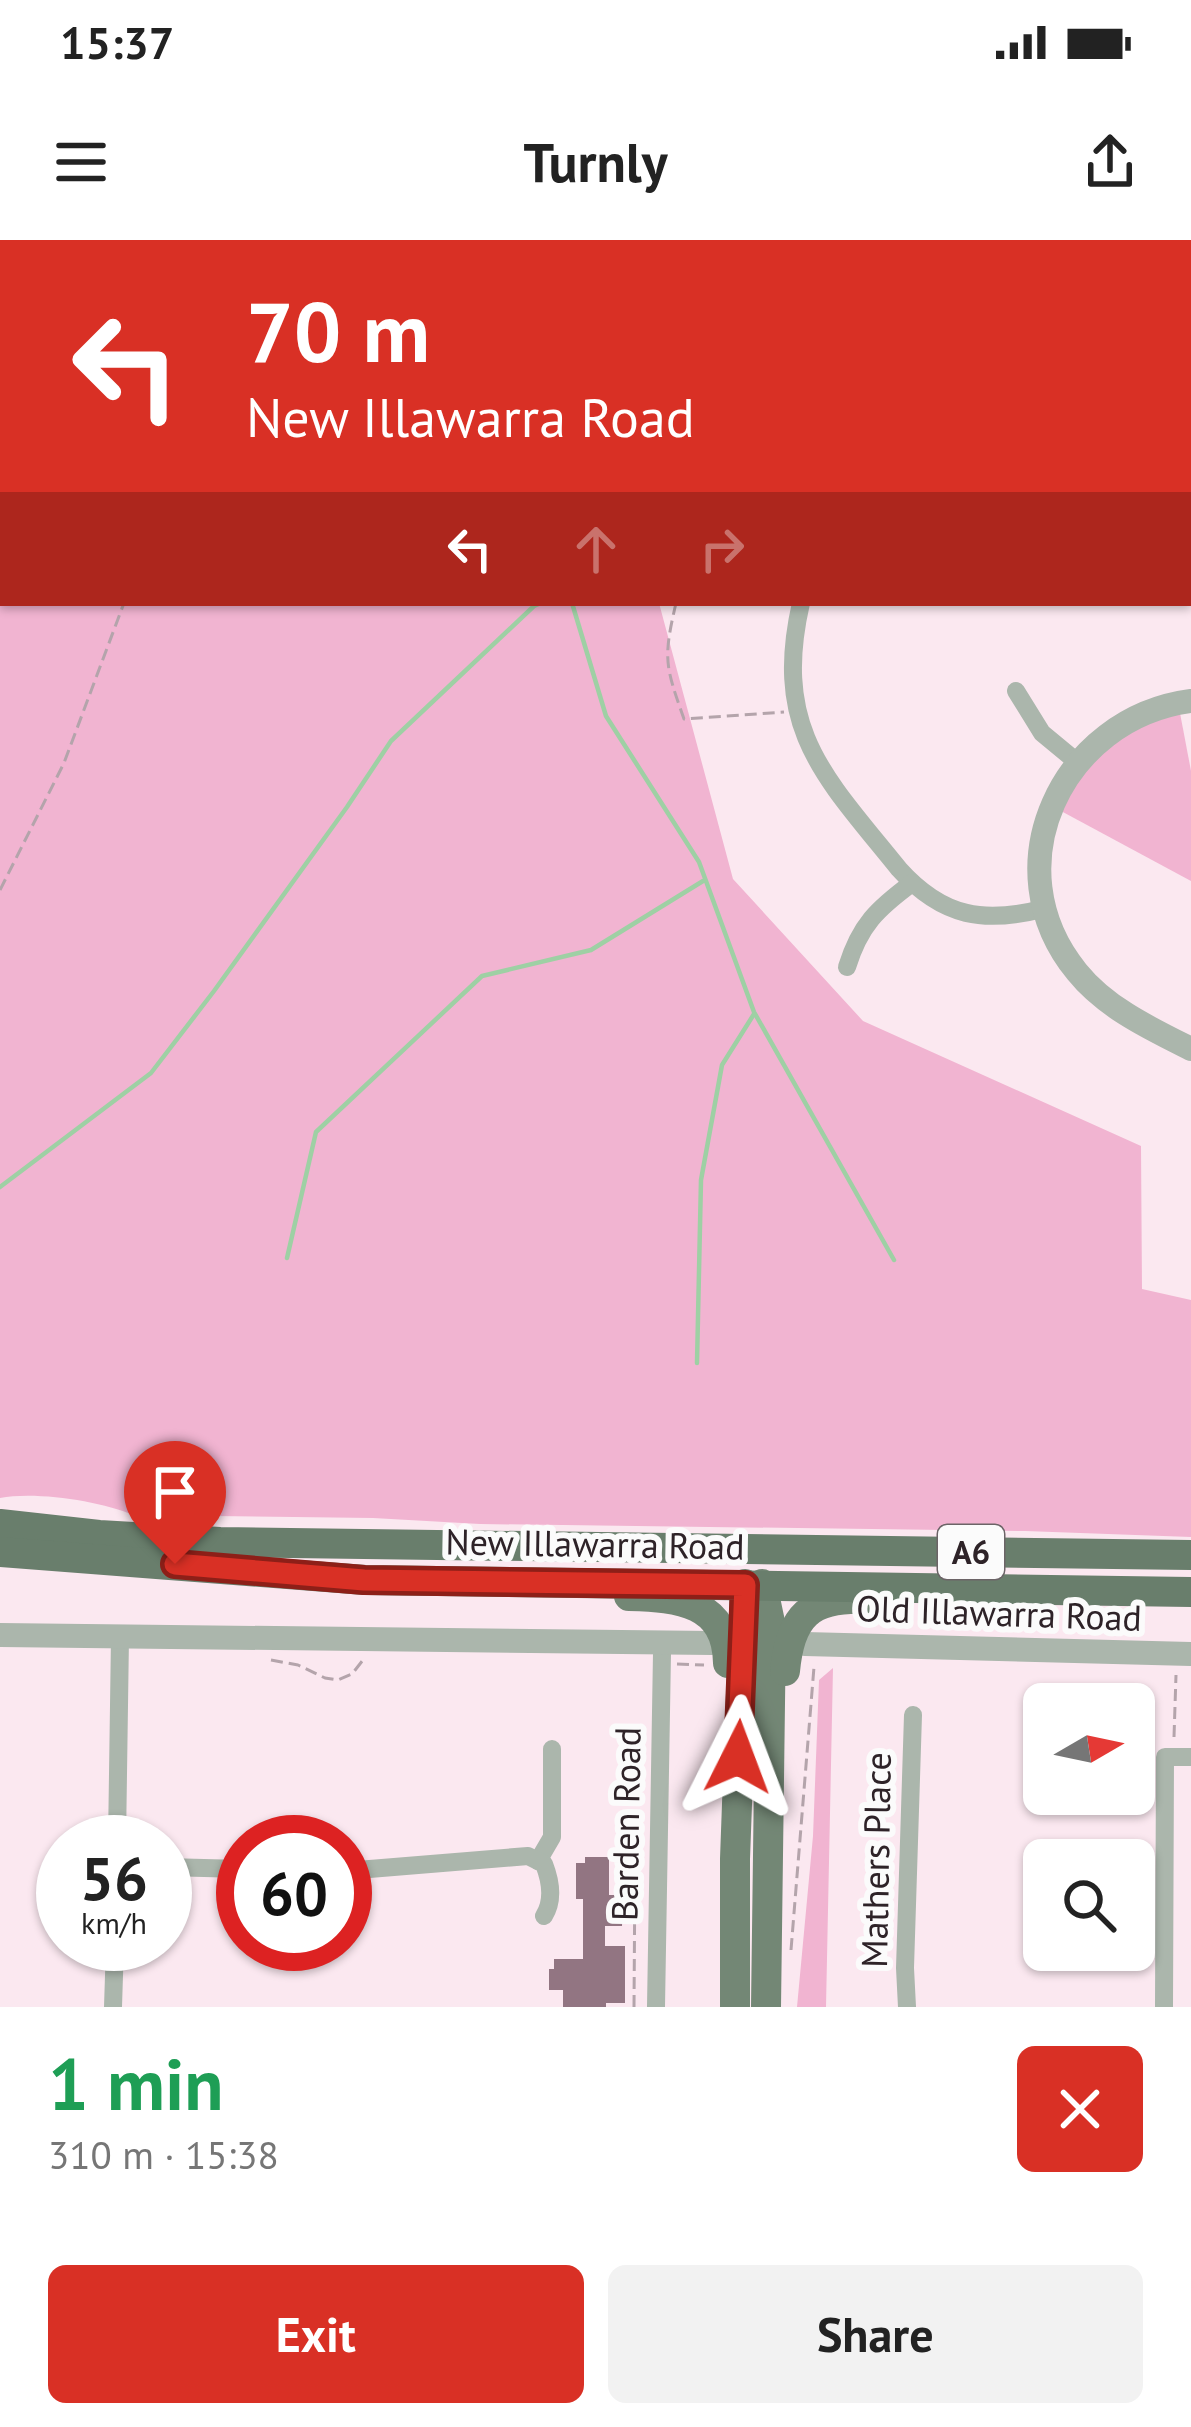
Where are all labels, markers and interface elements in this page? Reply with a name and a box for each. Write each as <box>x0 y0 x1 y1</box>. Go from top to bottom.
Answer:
text: 15:37 <box>60 13 174 71</box>
text: Turnly <box>523 127 668 197</box>
icon: menu <box>48 129 114 195</box>
icon: share <box>1077 129 1143 195</box>
text: 70 m <box>246 276 430 385</box>
icon: left <box>48 288 204 444</box>
text: New Illawarra Road <box>246 382 695 452</box>
icon: left <box>437 516 503 582</box>
icon: ahead <box>563 516 629 582</box>
icon: right <box>689 516 755 582</box>
pin <box>124 1441 226 1564</box>
icon: arrive <box>142 1459 208 1525</box>
street label: New Illawarra Road <box>445 1517 745 1570</box>
road number: A6 <box>938 1525 1004 1579</box>
street label: Old Illawarra Road <box>855 1584 1143 1641</box>
north arrow <box>1023 1683 1155 1815</box>
map controls <box>1023 1683 1155 1971</box>
position arrow <box>675 1694 801 1820</box>
street label: Barden Road <box>600 1726 651 1922</box>
street label: Mathers Place <box>850 1752 901 1968</box>
speed limit sign: 60 <box>216 1815 372 1971</box>
text: 56 <box>80 1839 148 1917</box>
button: search <box>1023 1839 1155 1971</box>
text: km/h <box>81 1903 147 1942</box>
text: 1 min <box>48 2037 224 2130</box>
button: close <box>1017 2046 1143 2172</box>
text: 310 m · 15:38 <box>48 2129 279 2180</box>
button: Exit <box>48 2265 584 2403</box>
button: Share <box>608 2265 1143 2403</box>

